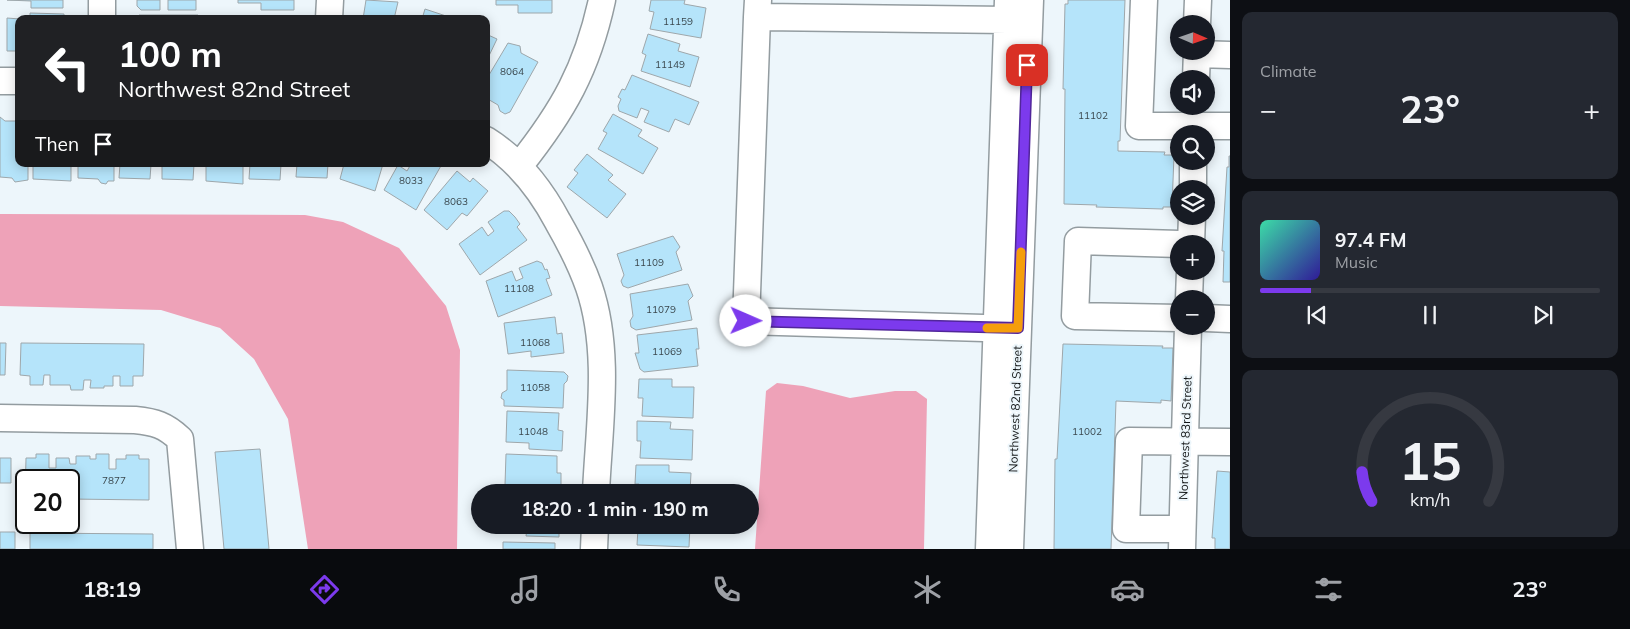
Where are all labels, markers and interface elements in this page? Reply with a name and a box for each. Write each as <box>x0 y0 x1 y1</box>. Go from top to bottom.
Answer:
house number: 11159 <box>663 15 693 28</box>
north arrow <box>1170 15 1215 60</box>
map controls <box>1170 15 1215 335</box>
text: 100 m <box>118 32 222 76</box>
icon: left <box>35 35 100 100</box>
pin <box>1006 44 1048 86</box>
icon: arrive <box>1013 51 1041 79</box>
house number: 11149 <box>655 58 685 71</box>
text: Climate <box>1260 61 1316 81</box>
house number: 8064 <box>500 65 524 78</box>
button: sound <box>1170 70 1215 115</box>
text: Northwest 82nd Street <box>118 75 350 103</box>
text: 23° <box>1400 85 1460 133</box>
text: − <box>1260 92 1277 127</box>
text: + <box>1583 92 1600 127</box>
house number: 11102 <box>1078 109 1108 122</box>
button: search <box>1170 125 1215 170</box>
icon: arrive <box>89 130 117 158</box>
text: Then <box>35 132 79 156</box>
house number: 8033 <box>399 174 423 187</box>
button: layers <box>1170 180 1215 225</box>
house number: 8063 <box>444 195 468 208</box>
text: 97.4 FM <box>1335 228 1407 252</box>
button: + <box>1170 235 1215 280</box>
text: Music <box>1335 252 1378 272</box>
house number: 11109 <box>634 256 664 269</box>
house number: 11108 <box>504 282 534 295</box>
button: − <box>1170 290 1215 335</box>
position arrow <box>719 294 771 346</box>
icon: previous <box>1303 301 1331 329</box>
icon: pause <box>1416 301 1444 329</box>
icon: next <box>1529 301 1557 329</box>
house number: 11079 <box>646 303 676 316</box>
house number: 11068 <box>520 336 550 349</box>
house number: 11069 <box>652 345 682 358</box>
street label: Northwest 82nd Street <box>1005 345 1025 473</box>
street label: Northwest 83rd Street <box>1175 376 1195 500</box>
house number: 11058 <box>520 381 550 394</box>
house number: 11048 <box>518 425 548 438</box>
house number: 11002 <box>1072 425 1102 438</box>
text: 15 <box>1399 428 1461 493</box>
speed limit sign: 20 <box>15 469 80 534</box>
house number: 7877 <box>102 474 126 487</box>
text: km/h <box>1410 488 1450 510</box>
text: 18:20 · 1 min · 190 m <box>521 497 709 521</box>
icon: directions <box>307 572 342 607</box>
icon: music <box>508 572 543 607</box>
icon: phone <box>709 572 744 607</box>
icon: climate <box>910 572 945 607</box>
icon: car <box>1110 572 1145 607</box>
icon: filters <box>1311 572 1346 607</box>
text: 18:19 <box>83 575 141 603</box>
text: 23° <box>1512 575 1547 603</box>

